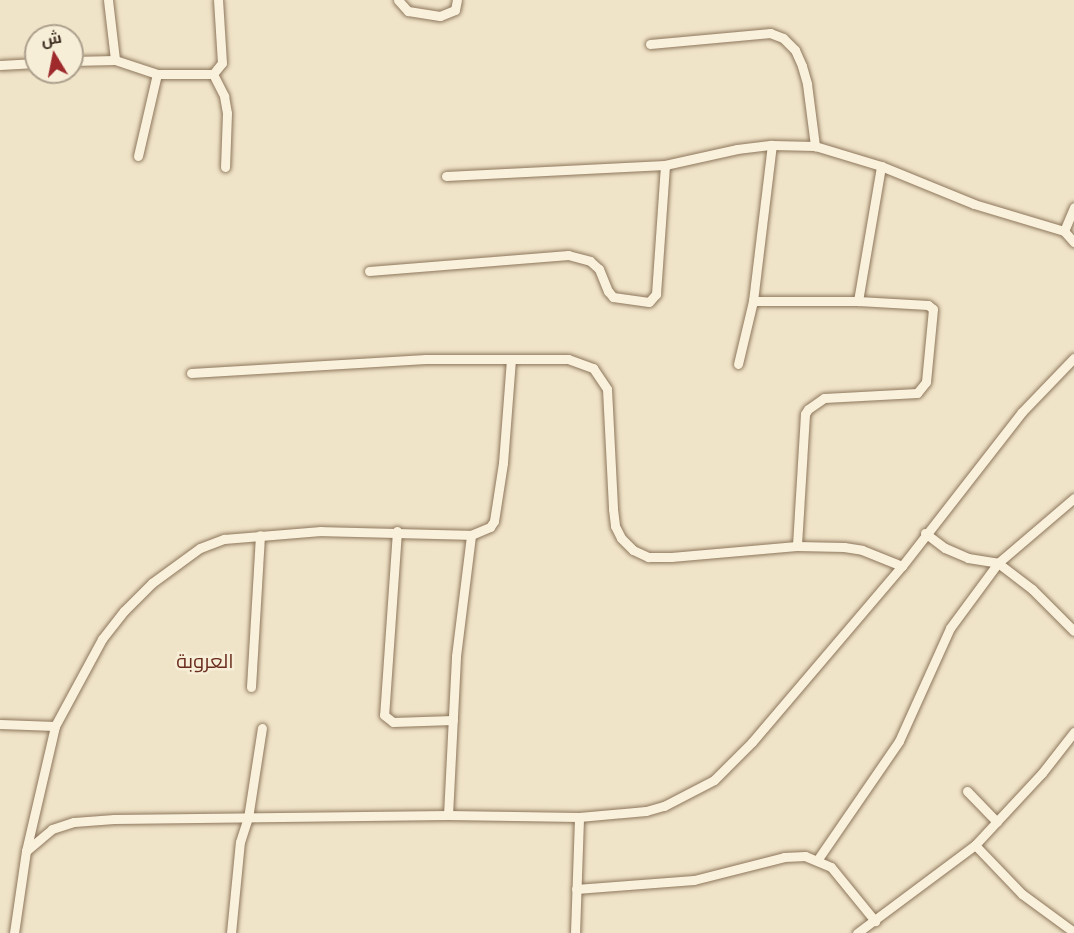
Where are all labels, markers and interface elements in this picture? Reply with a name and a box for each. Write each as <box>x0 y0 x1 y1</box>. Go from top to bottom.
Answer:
north arrow <box>24 24 84 84</box>
text: ش <box>39 27 63 50</box>
district label: العروبة <box>176 648 234 672</box>

